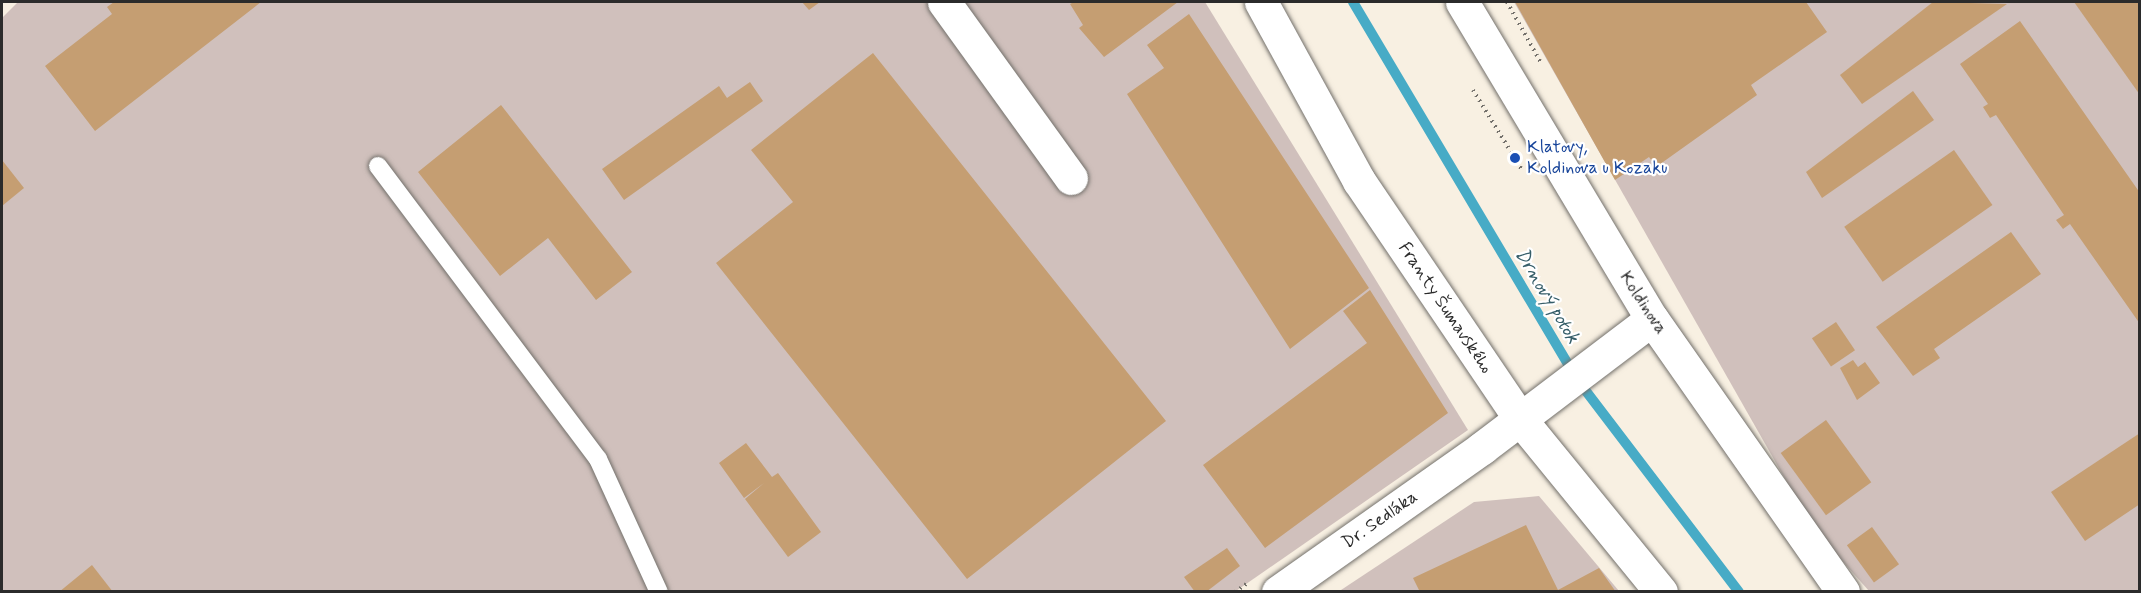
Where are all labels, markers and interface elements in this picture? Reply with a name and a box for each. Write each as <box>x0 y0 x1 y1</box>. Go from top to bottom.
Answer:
place label: Klatovy, Koldinova u Kozaku <box>1527 137 1673 180</box>
marker: Klatovy, Koldinova u Kozaku <box>1508 151 1522 165</box>
street label: Franty Šumavského <box>1393 238 1497 378</box>
water label: Drnový potok <box>1509 244 1585 348</box>
street label: Koldinova <box>1615 267 1671 339</box>
street label: Dr. Sedláka <box>1338 486 1422 554</box>

